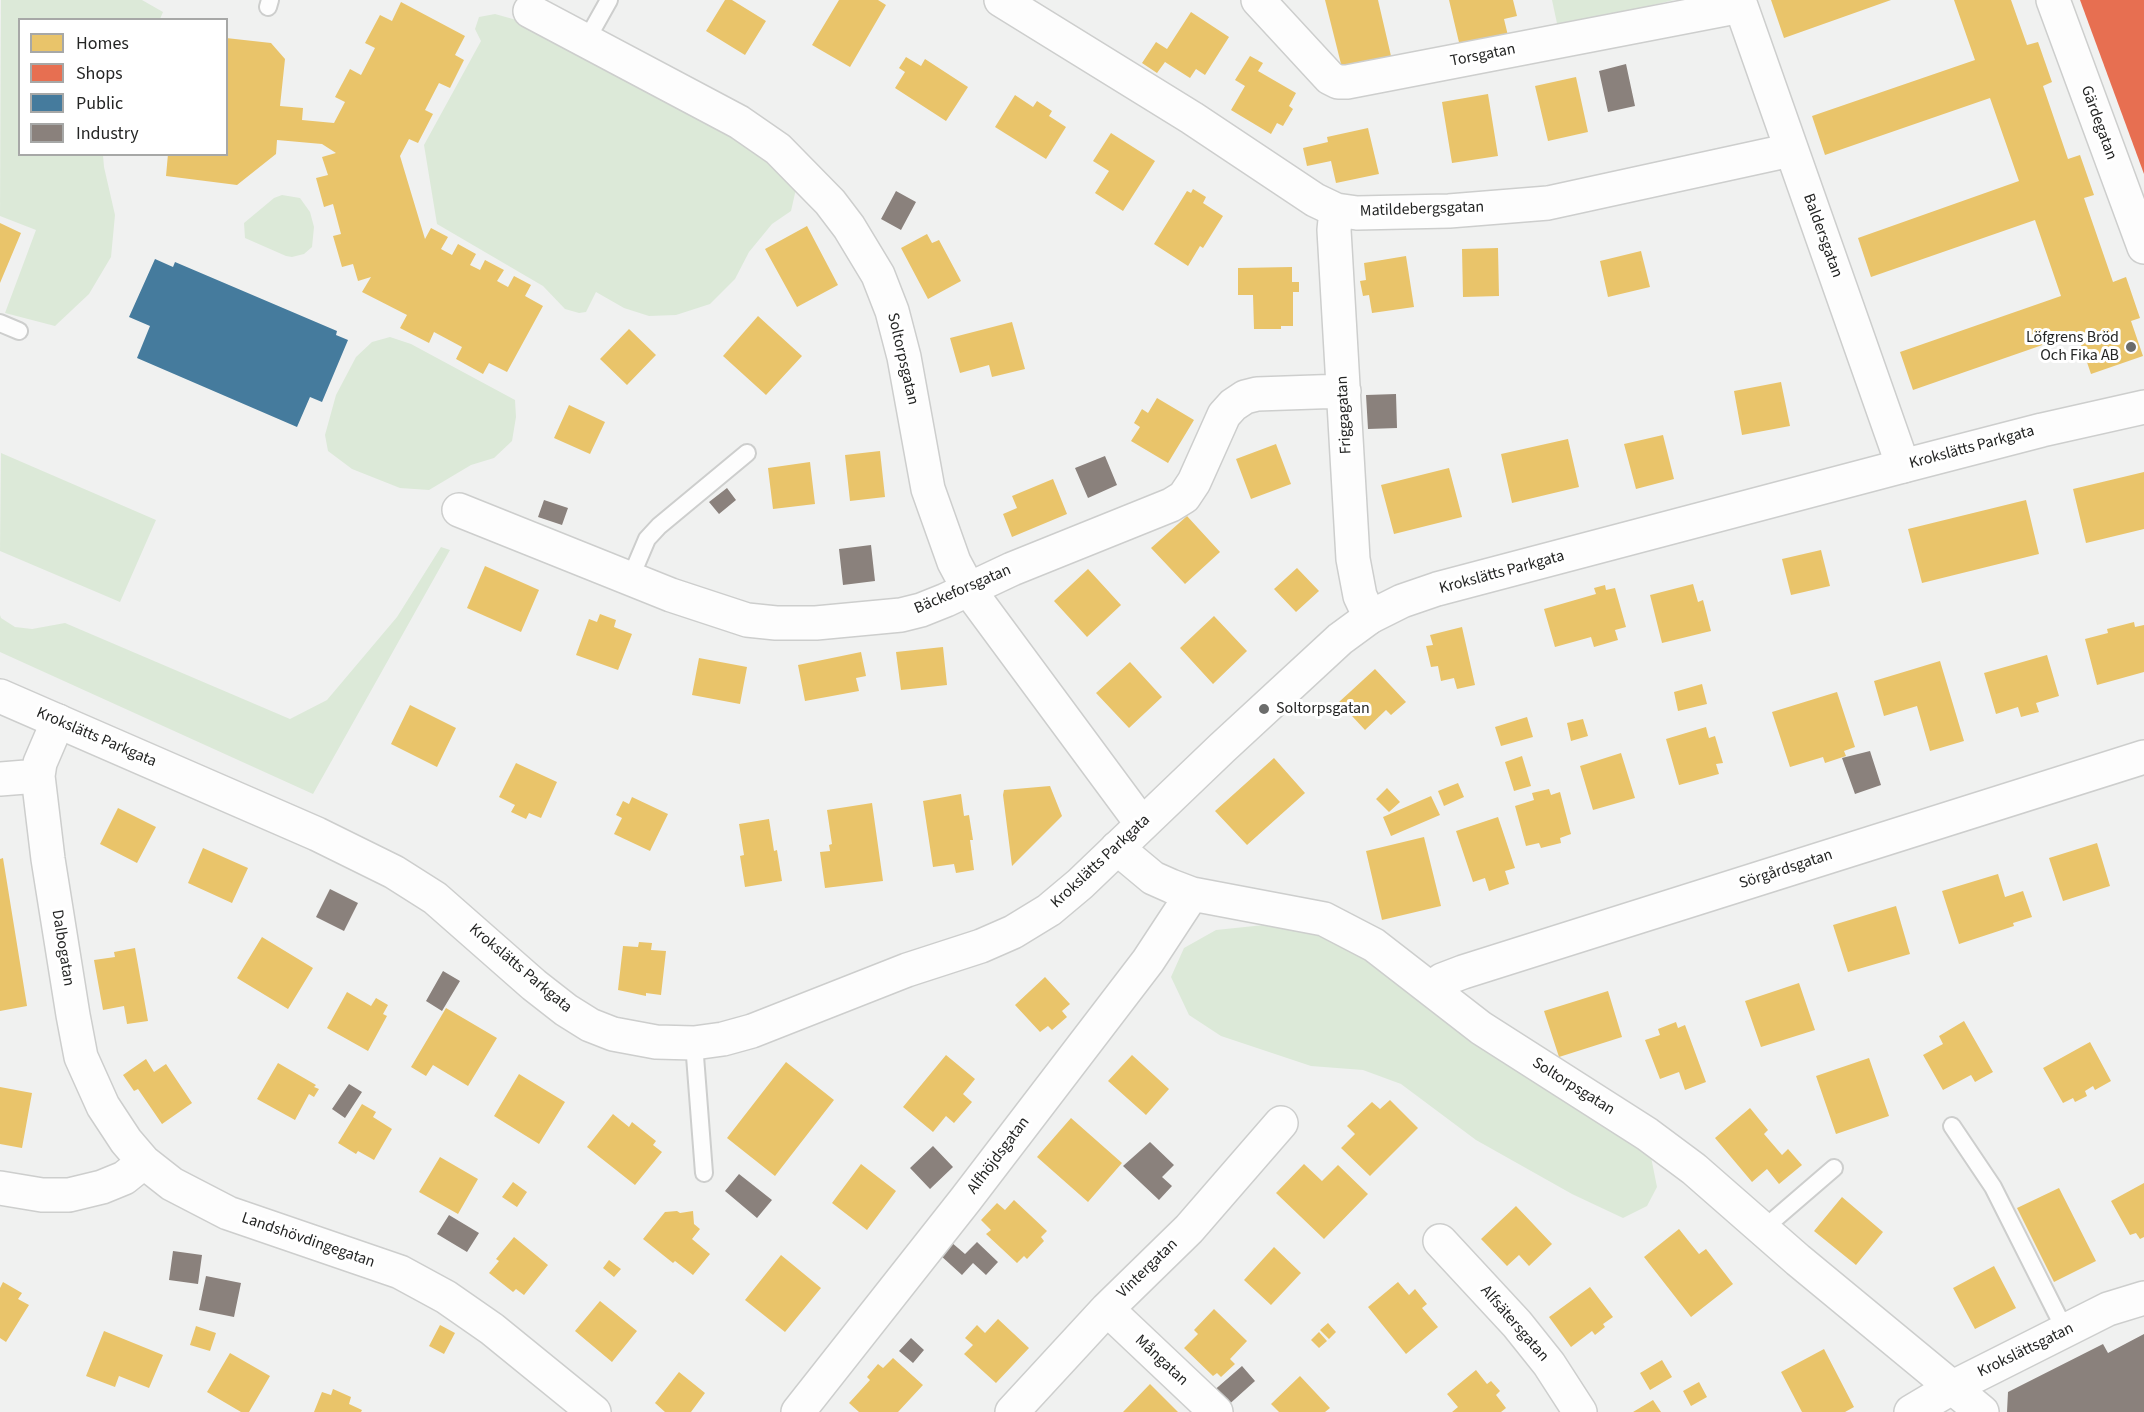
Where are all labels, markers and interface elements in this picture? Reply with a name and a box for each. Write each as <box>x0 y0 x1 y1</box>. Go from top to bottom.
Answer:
legend <box>18 18 228 156</box>
text: Homes <box>76 31 129 56</box>
street label: Torsgatan <box>1449 40 1517 72</box>
text: Shops <box>76 61 123 86</box>
street label: Gärdegatan <box>2076 83 2120 163</box>
text: Public <box>76 91 123 116</box>
text: Industry <box>76 121 139 146</box>
street label: Baldersgatan <box>1798 191 1846 281</box>
street label: Matildebergsgatan <box>1360 198 1484 222</box>
street label: Soltorpsgatan <box>882 311 922 407</box>
place label: Löfgrens Bröd Och Fika AB <box>2026 328 2119 366</box>
marker: Löfgrens Bröd Och Fika AB <box>2124 340 2138 354</box>
street label: Friggagatan <box>1333 375 1357 455</box>
street label: Krokslätts Parkgata <box>1907 422 2037 474</box>
street label: Krokslätts Parkgata <box>1437 547 1567 599</box>
street label: Bäckeforsgatan <box>912 561 1014 619</box>
place label: Soltorpsgatan <box>1276 699 1370 719</box>
marker: Soltorpsgatan <box>1257 702 1271 716</box>
street label: Krokslätts Parkgata <box>33 704 159 772</box>
street label: Krokslätts Parkgata <box>1047 811 1155 913</box>
street label: Sörgårdsgatan <box>1737 846 1835 894</box>
street label: Dalbogatan <box>46 908 78 988</box>
street label: Krokslätts Parkgata <box>465 920 575 1018</box>
street label: Soltorpsgatan <box>1528 1054 1618 1120</box>
street label: Alfhöjdsgatan <box>964 1114 1034 1198</box>
street label: Landshövdingegatan <box>239 1209 377 1273</box>
street label: Vintergatan <box>1114 1235 1182 1303</box>
street label: Alfsätersgatan <box>1476 1282 1552 1366</box>
street label: Krokslättsgatan <box>1975 1319 2077 1383</box>
street label: Mångatan <box>1130 1331 1192 1391</box>

